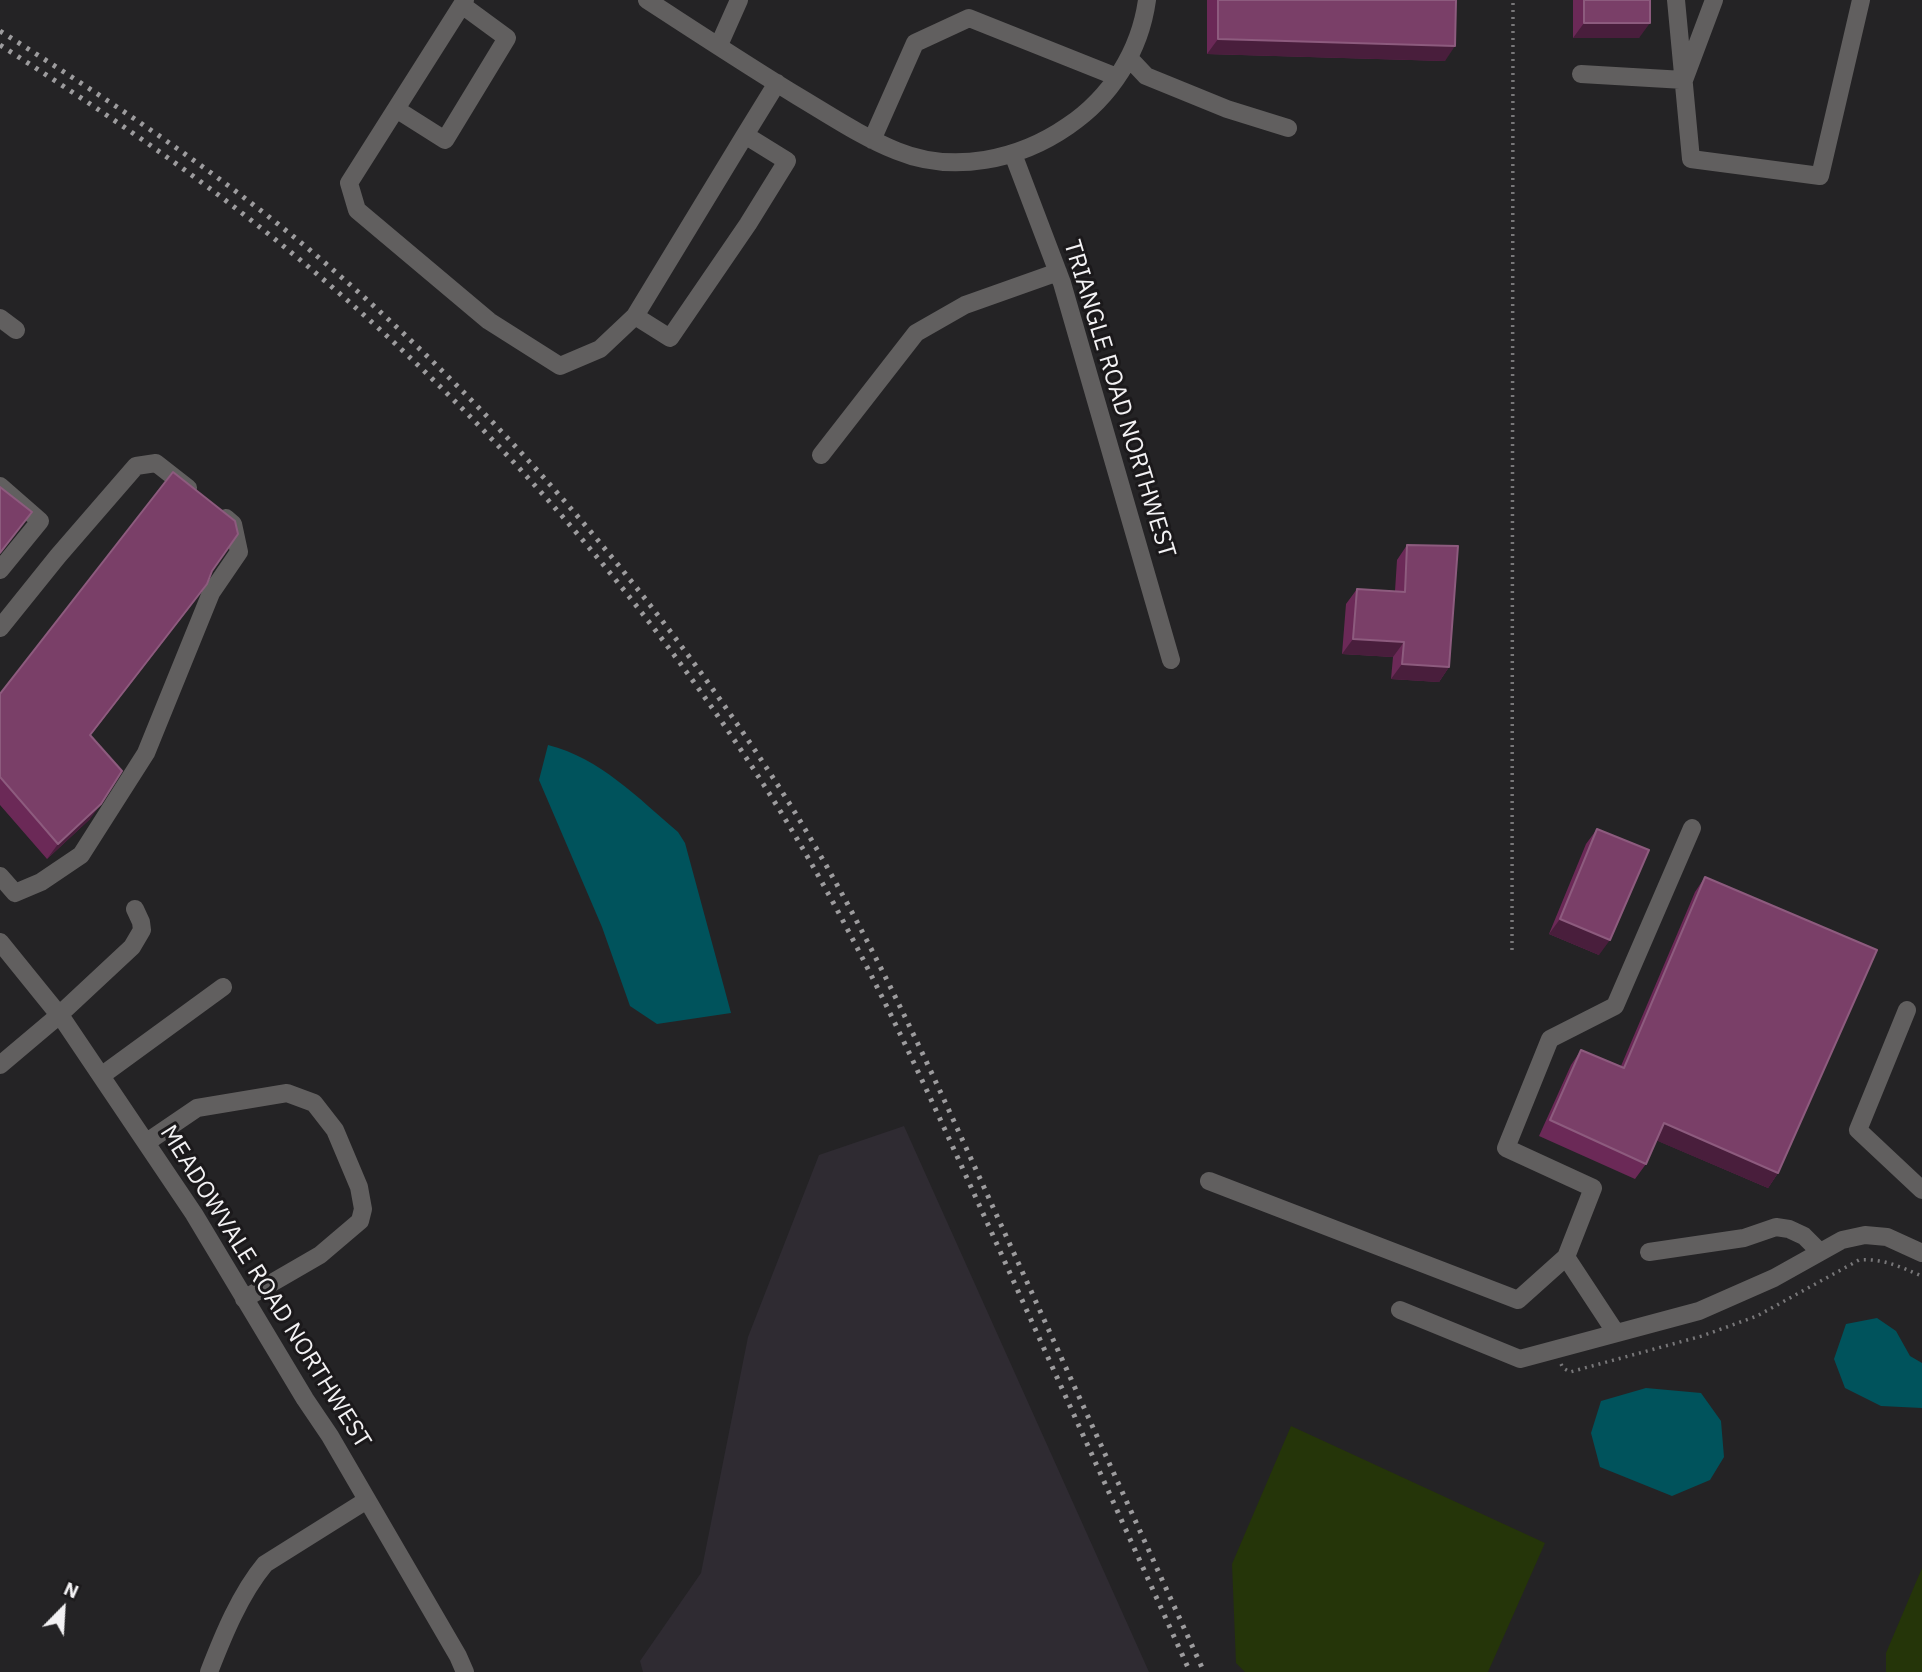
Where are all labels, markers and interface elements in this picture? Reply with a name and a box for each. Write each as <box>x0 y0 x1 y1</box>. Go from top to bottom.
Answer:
street label: TRIANGLE ROAD NORTHWEST <box>1057 237 1181 561</box>
street label: MEADOWVALE ROAD NORTHWEST <box>153 1120 377 1454</box>
north arrow <box>28 1574 98 1644</box>
text: N <box>60 1576 83 1604</box>

